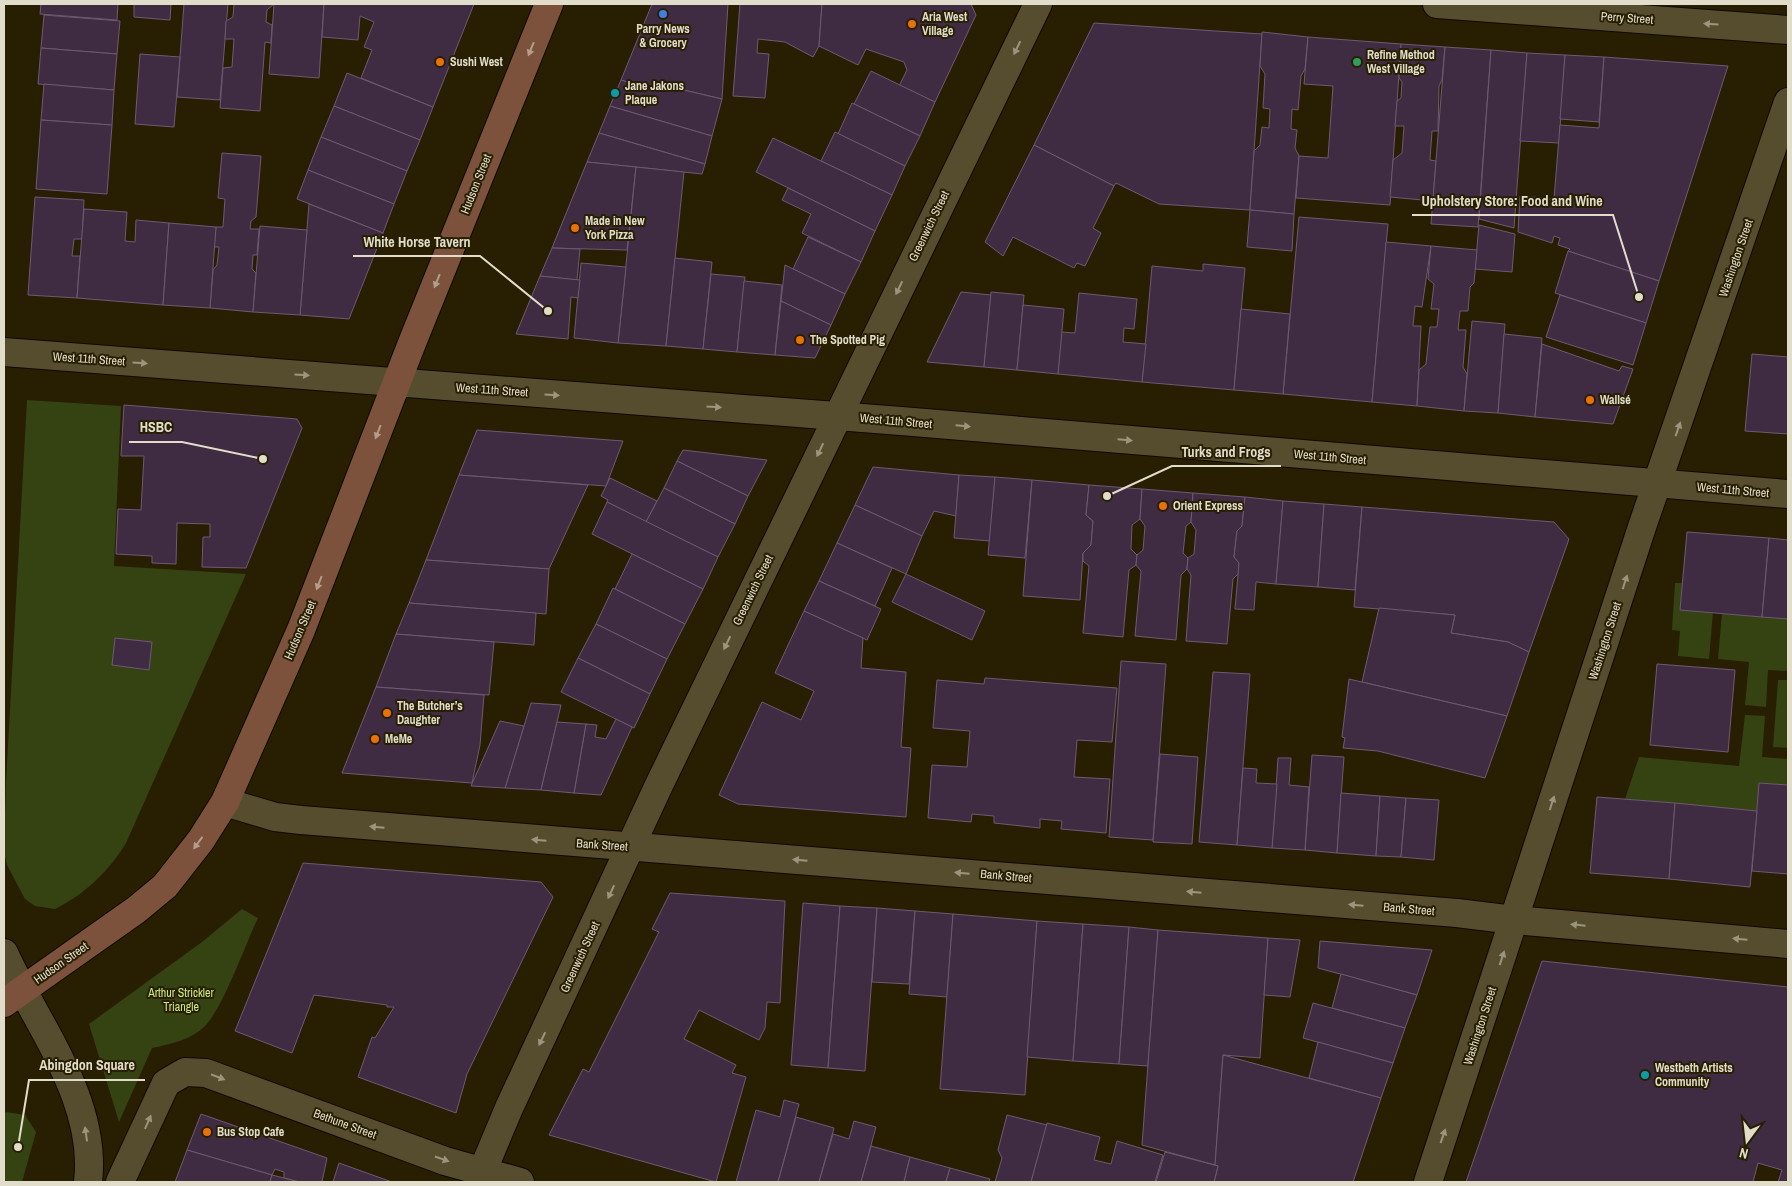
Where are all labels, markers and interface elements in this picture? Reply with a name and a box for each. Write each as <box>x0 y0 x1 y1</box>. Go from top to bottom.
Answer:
marker: Parry News & Grocery <box>657 8 669 20</box>
street label: Perry Street <box>1600 8 1654 28</box>
place label: Aria West Village <box>922 9 968 39</box>
marker: Aria West Village <box>906 18 918 30</box>
one-way arrow <box>1703 20 1719 28</box>
place label: Parry News & Grocery <box>636 21 690 51</box>
one-way arrow <box>1012 40 1021 55</box>
one-way arrow <box>527 42 535 57</box>
place label: Refine Method West Village <box>1367 47 1435 77</box>
place label: Sushi West <box>450 54 504 70</box>
marker: Sushi West <box>434 56 446 68</box>
marker: Refine Method West Village <box>1351 56 1363 68</box>
place label: Jane Jakons Plaque <box>625 78 685 108</box>
marker: Jane Jakons Plaque <box>609 87 621 99</box>
street label: Hudson Street <box>457 152 495 216</box>
callout: Upholstery Store: Food and Wine <box>1412 186 1613 215</box>
street label: Greenwich Street <box>905 188 953 264</box>
text: Upholstery Store: Food and Wine <box>1421 192 1603 210</box>
place label: Made in New York Pizza <box>585 213 645 243</box>
street label: Washington Street <box>1715 217 1757 299</box>
marker: Made in New York Pizza <box>569 222 581 234</box>
callout: White Horse Tavern <box>353 227 480 256</box>
text: White Horse Tavern <box>364 233 470 251</box>
one-way arrow <box>433 273 440 288</box>
one-way arrow <box>895 281 903 295</box>
place label: The Spotted Pig <box>810 332 885 348</box>
marker: The Spotted Pig <box>794 334 806 346</box>
street label: West 11th Street <box>52 348 126 370</box>
one-way arrow <box>132 359 148 367</box>
one-way arrow <box>294 372 310 380</box>
street label: West 11th Street <box>455 379 529 401</box>
one-way arrow <box>544 391 560 399</box>
place label: Wallsé <box>1600 392 1631 408</box>
marker: Wallsé <box>1584 394 1596 406</box>
one-way arrow <box>706 403 722 411</box>
street label: West 11th Street <box>859 410 933 432</box>
callout: HSBC <box>129 413 182 442</box>
text: HSBC <box>140 418 172 436</box>
one-way arrow <box>1675 421 1682 436</box>
one-way arrow <box>955 423 971 431</box>
one-way arrow <box>374 425 382 440</box>
one-way arrow <box>1117 436 1133 444</box>
callout: Turks and Frogs <box>1172 437 1281 466</box>
one-way arrow <box>816 443 824 457</box>
text: Turks and Frogs <box>1181 443 1271 461</box>
street label: West 11th Street <box>1293 446 1367 468</box>
street label: West 11th Street <box>1696 479 1770 501</box>
place label: Orient Express <box>1173 498 1244 514</box>
marker: Orient Express <box>1157 500 1169 512</box>
street label: Greenwich Street <box>729 552 777 628</box>
one-way arrow <box>1621 574 1629 589</box>
one-way arrow <box>315 576 323 591</box>
street label: Hudson Street <box>280 598 320 662</box>
street label: Washington Street <box>1585 600 1625 682</box>
one-way arrow <box>723 636 731 651</box>
place label: The Butcher’s Daughter <box>397 698 463 728</box>
marker: The Butcher’s Daughter <box>381 707 393 719</box>
place label: MeMe <box>385 731 413 747</box>
marker: MeMe <box>369 733 381 745</box>
one-way arrow <box>1548 795 1556 810</box>
one-way arrow <box>369 822 385 830</box>
street label: Bank Street <box>576 835 628 855</box>
one-way arrow <box>193 836 203 850</box>
one-way arrow <box>531 836 547 844</box>
one-way arrow <box>792 855 808 863</box>
street label: Bank Street <box>980 866 1033 886</box>
one-way arrow <box>954 868 970 876</box>
one-way arrow <box>607 884 615 899</box>
one-way arrow <box>1186 887 1202 895</box>
street label: Bank Street <box>1383 899 1436 919</box>
one-way arrow <box>1348 901 1364 909</box>
street label: Greenwich Street <box>557 919 604 995</box>
one-way arrow <box>1570 921 1586 929</box>
one-way arrow <box>1731 935 1747 943</box>
street label: Hudson Street <box>31 938 92 988</box>
one-way arrow <box>1499 950 1506 965</box>
park label: Arthur Strickler Triangle <box>147 985 215 1015</box>
street label: Washington Street <box>1460 985 1500 1067</box>
one-way arrow <box>538 1032 546 1046</box>
callout: Abingdon Square <box>29 1051 145 1080</box>
text: Abingdon Square <box>39 1056 135 1074</box>
place label: Westbeth Artists Community <box>1655 1060 1733 1090</box>
marker: Westbeth Artists Community <box>1639 1069 1651 1081</box>
one-way arrow <box>211 1073 226 1081</box>
street label: Bethune Street <box>311 1105 379 1143</box>
one-way arrow <box>144 1115 152 1129</box>
north arrow <box>1722 1116 1772 1166</box>
place label: Bus Stop Cafe <box>217 1124 285 1140</box>
one-way arrow <box>82 1125 90 1141</box>
marker: Bus Stop Cafe <box>201 1126 213 1138</box>
one-way arrow <box>1439 1128 1447 1143</box>
text: N <box>1737 1144 1750 1163</box>
one-way arrow <box>434 1156 449 1164</box>

